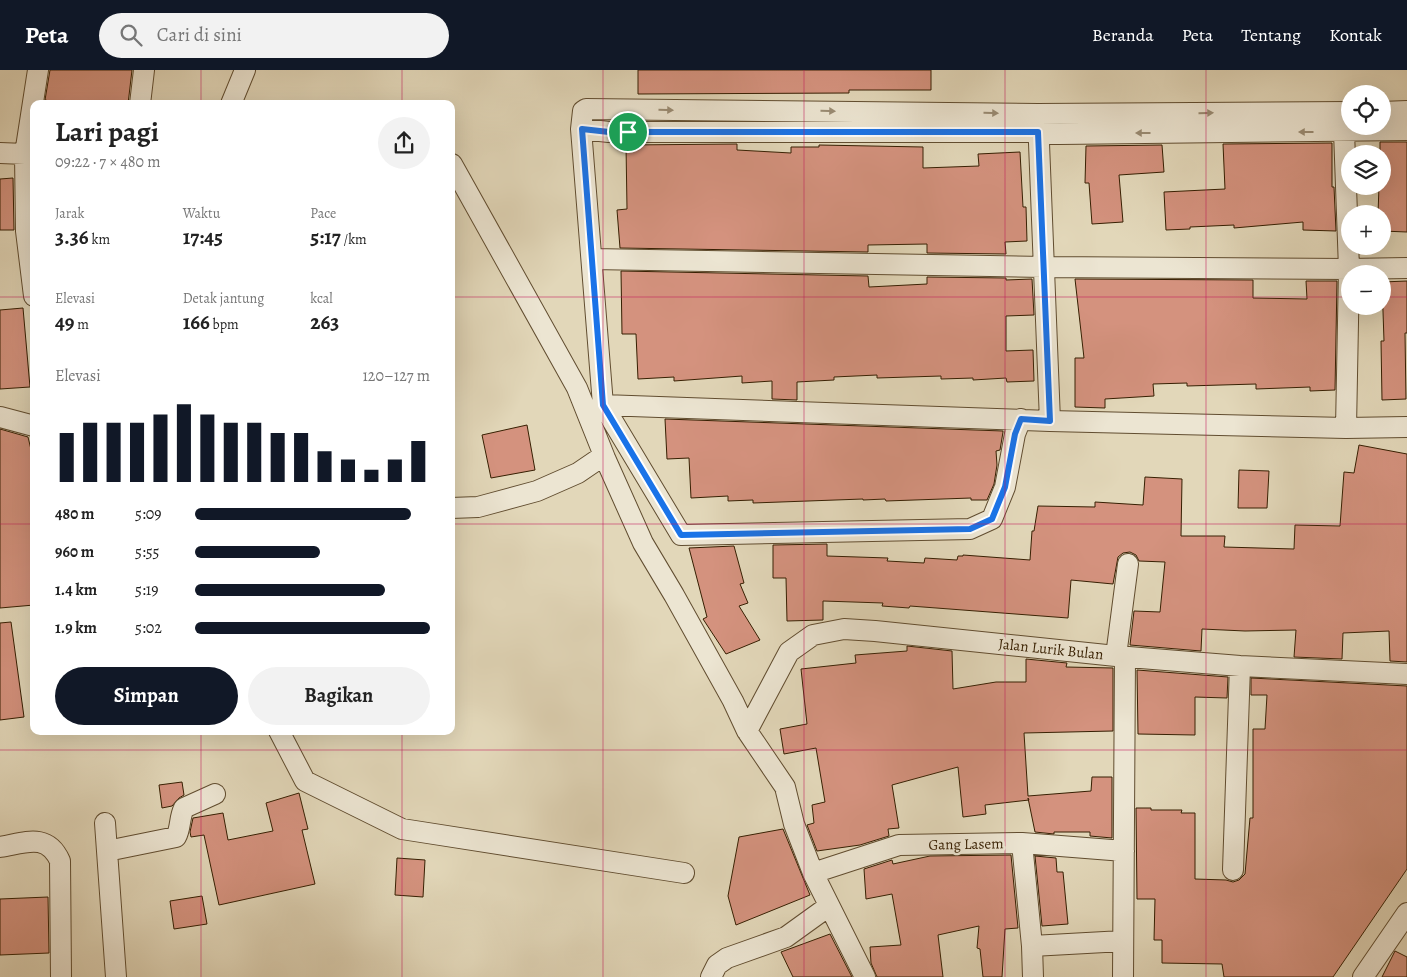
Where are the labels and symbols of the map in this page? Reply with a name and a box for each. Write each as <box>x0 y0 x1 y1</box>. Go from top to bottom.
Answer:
one-way arrow <box>658 106 674 114</box>
one-way arrow <box>820 107 836 115</box>
one-way arrow <box>983 109 999 117</box>
one-way arrow <box>1198 109 1214 117</box>
pin <box>607 111 649 153</box>
one-way arrow <box>1298 128 1314 136</box>
one-way arrow <box>1135 129 1151 137</box>
street label: Jalan Lurik Bulan <box>998 634 1104 664</box>
street label: Gang Lasem <box>928 833 1004 855</box>

